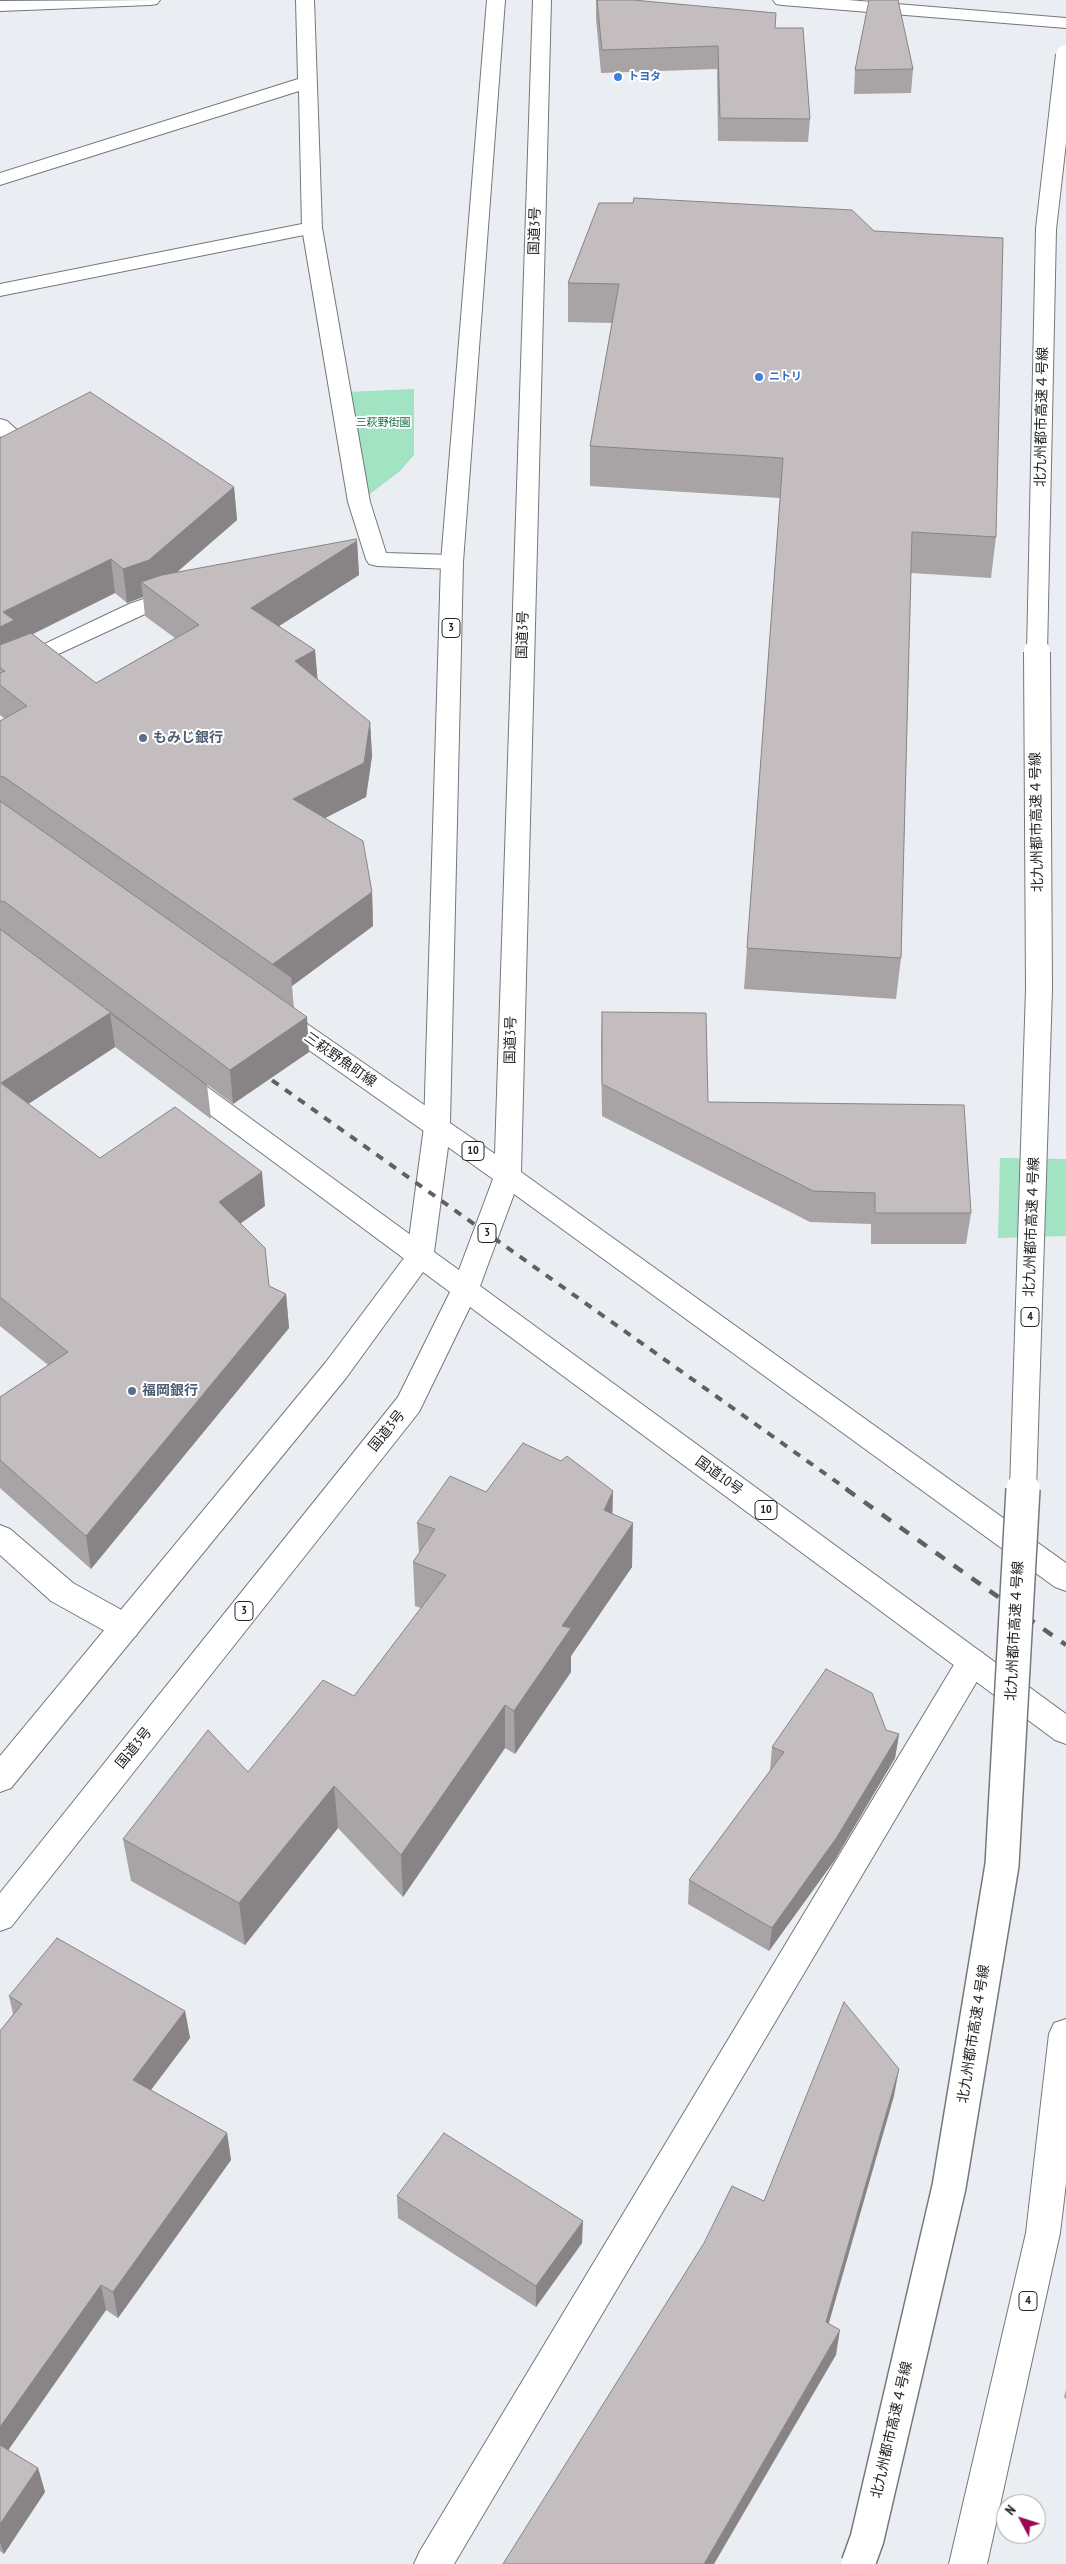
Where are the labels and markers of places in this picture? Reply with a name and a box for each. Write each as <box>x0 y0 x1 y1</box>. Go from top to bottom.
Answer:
place label: トヨタ <box>628 70 661 84</box>
marker: トヨタ <box>612 71 624 83</box>
place label: ニトリ <box>769 370 802 384</box>
marker: ニトリ <box>753 371 765 383</box>
place label: もみじ銀行 <box>153 730 223 746</box>
marker: もみじ銀行 <box>137 732 149 744</box>
place label: 福岡銀行 <box>142 1383 198 1399</box>
marker: 福岡銀行 <box>126 1385 138 1397</box>

